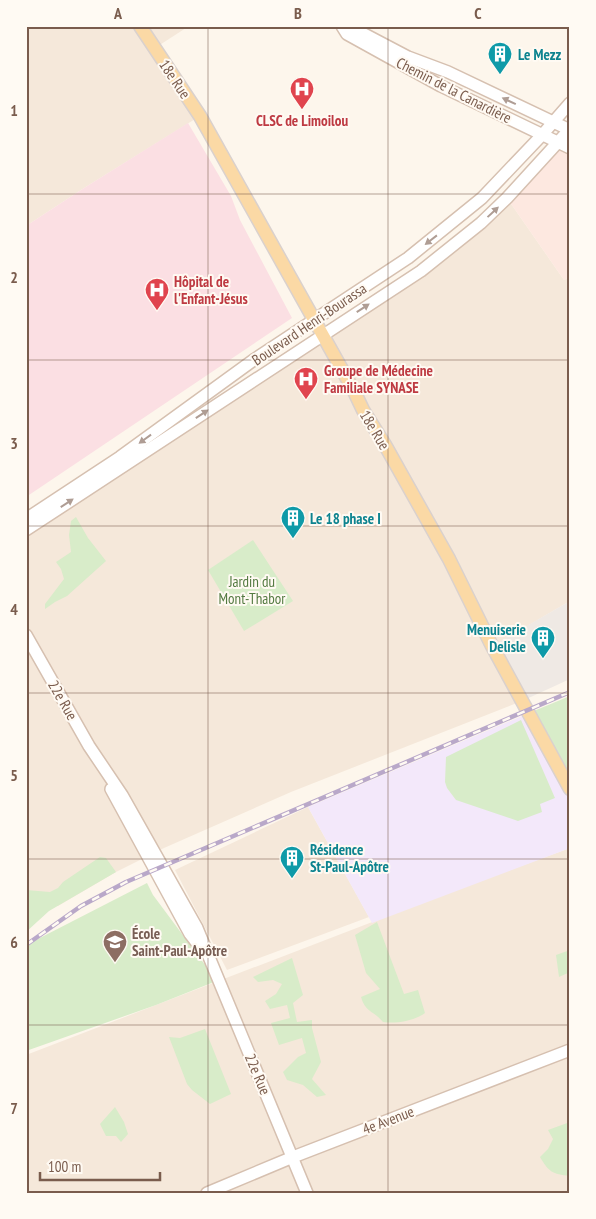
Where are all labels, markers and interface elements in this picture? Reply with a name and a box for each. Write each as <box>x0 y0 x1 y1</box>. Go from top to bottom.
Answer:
text: A <box>113 3 123 23</box>
text: B <box>294 3 302 23</box>
text: C <box>474 3 482 23</box>
building icon: Le Mezz <box>487 41 513 75</box>
place label: Le Mezz <box>518 45 562 64</box>
street label: Chemin de la Canardière <box>393 53 515 127</box>
street label: 18e Rue <box>155 56 195 102</box>
hospital icon: CLSC de Limoilou <box>289 76 315 110</box>
one-way arrow <box>502 97 516 105</box>
text: 1 <box>10 100 18 120</box>
place label: CLSC de Limoilou <box>256 111 348 130</box>
one-way arrow <box>487 206 499 218</box>
one-way arrow <box>425 235 438 246</box>
text: 2 <box>10 267 18 287</box>
place label: Hôpital de l'Enfant-Jésus <box>174 272 248 308</box>
hospital icon: Hôpital de l'Enfant-Jésus <box>144 277 170 311</box>
street label: Boulevard Henri-Bourassa <box>248 279 370 369</box>
one-way arrow <box>356 304 369 313</box>
place label: Groupe de Médecine Familiale SYNASE <box>324 361 433 397</box>
hospital icon: Groupe de Médecine Familiale SYNASE <box>293 366 319 400</box>
street label: 18e Rue <box>356 407 394 453</box>
one-way arrow <box>196 409 209 419</box>
text: 3 <box>10 433 18 453</box>
one-way arrow <box>139 434 152 445</box>
one-way arrow <box>60 499 74 508</box>
building icon: Le 18 phase I <box>280 505 306 539</box>
place label: Le 18 phase I <box>310 509 381 528</box>
park label: Jardin du Mont-Thabor <box>219 572 286 608</box>
text: 4 <box>10 599 18 619</box>
place label: Menuiserie Delisle <box>467 620 526 656</box>
building icon: Menuiserie Delisle <box>530 625 556 659</box>
street label: 22e Rue <box>44 677 82 723</box>
text: 5 <box>10 765 18 785</box>
place label: Résidence St-Paul-Apôtre <box>310 840 389 876</box>
building icon: Résidence St-Paul-Apôtre <box>279 845 305 879</box>
place label: École Saint-Paul-Apôtre <box>132 924 227 960</box>
school or university icon: École Saint-Paul-Apôtre <box>102 929 128 963</box>
text: 6 <box>10 932 18 952</box>
street label: 22e Rue <box>241 1051 275 1097</box>
text: 7 <box>10 1098 18 1118</box>
street label: 4e Avenue <box>360 1102 416 1138</box>
scale bar <box>40 1149 160 1181</box>
text: 100 m <box>48 1157 81 1176</box>

